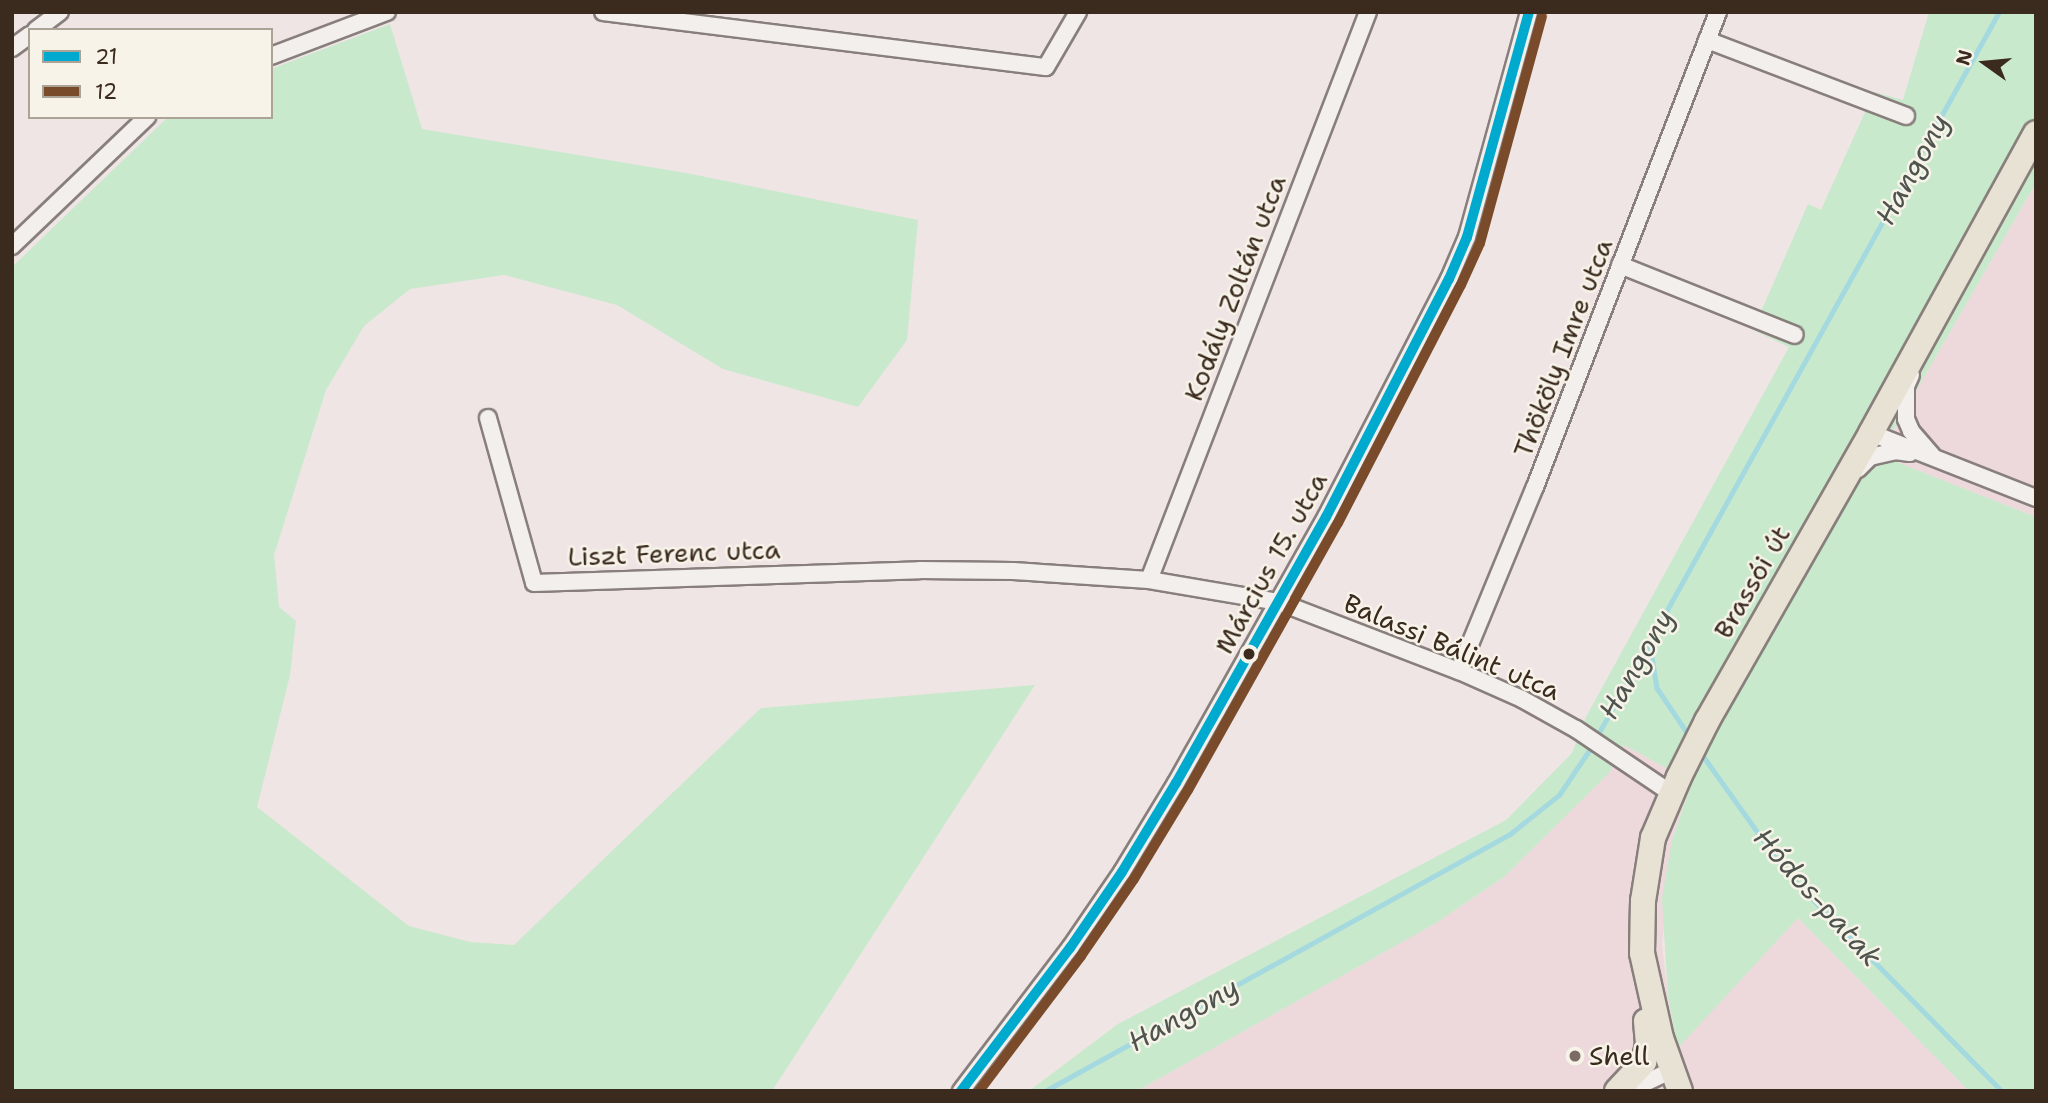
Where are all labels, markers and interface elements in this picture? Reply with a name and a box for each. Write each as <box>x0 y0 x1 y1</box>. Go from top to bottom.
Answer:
legend <box>28 28 273 119</box>
north arrow <box>1950 28 2020 98</box>
text: 21 <box>95 43 117 71</box>
text: N <box>1950 47 1978 68</box>
text: 12 <box>95 78 117 106</box>
water label: Hangony <box>1868 108 1956 230</box>
street label: Kodály Zoltán utca <box>1178 171 1292 405</box>
street label: Thököly Imre utca <box>1507 234 1619 462</box>
street label: Március 15. utca <box>1208 467 1334 659</box>
street label: Brassói út <box>1707 520 1797 644</box>
street label: Liszt Ferenc utca <box>567 534 781 572</box>
street label: Balassi Bálint utca <box>1339 587 1565 707</box>
water label: Hangony <box>1591 603 1681 725</box>
unlabelled marker <box>1242 647 1256 661</box>
water label: Hódos-patak <box>1747 821 1889 973</box>
water label: Hangony <box>1122 970 1244 1058</box>
place label: Shell <box>1589 1040 1649 1072</box>
marker: Shell <box>1567 1048 1583 1064</box>

